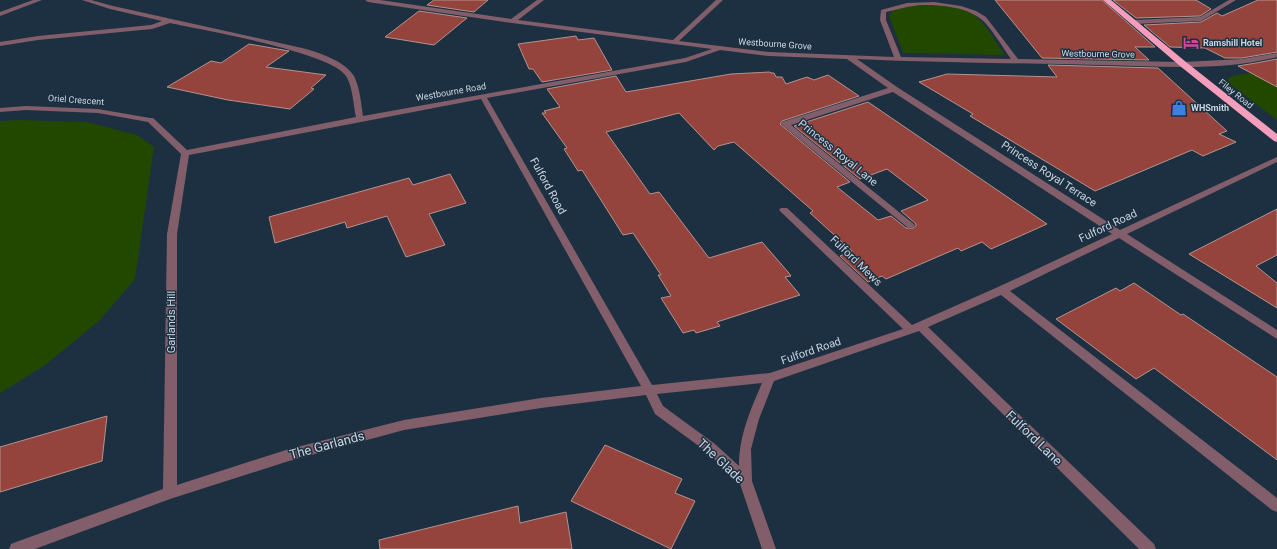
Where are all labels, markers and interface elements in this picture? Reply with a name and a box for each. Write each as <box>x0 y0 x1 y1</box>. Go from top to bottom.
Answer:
hotel icon: Ramshill Hotel <box>1182 34 1200 52</box>
street label: Westbourne Grove <box>738 36 812 52</box>
place label: Ramshill Hotel <box>1203 38 1262 48</box>
street label: Westbourne Grove <box>1061 48 1135 60</box>
street label: Filey Road <box>1217 77 1255 111</box>
street label: Westbourne Road <box>415 81 487 103</box>
street label: Oriel Crescent <box>48 93 104 107</box>
shop icon: WHSmith <box>1170 99 1188 117</box>
place label: WHSmith <box>1191 103 1229 113</box>
street label: Princess Royal Lane <box>796 117 880 189</box>
street label: Princess Royal Terrace <box>999 138 1099 210</box>
street label: Fulford Road <box>527 155 569 217</box>
street label: Fulford Road <box>1077 207 1139 245</box>
street label: Fulford Mews <box>827 233 885 289</box>
street label: Garlands Hill <box>165 291 178 353</box>
street label: Fulford Road <box>779 335 843 367</box>
street label: Fulford Lane <box>1003 407 1065 469</box>
street label: The Garlands <box>288 428 366 462</box>
street label: The Glade <box>695 436 748 486</box>

